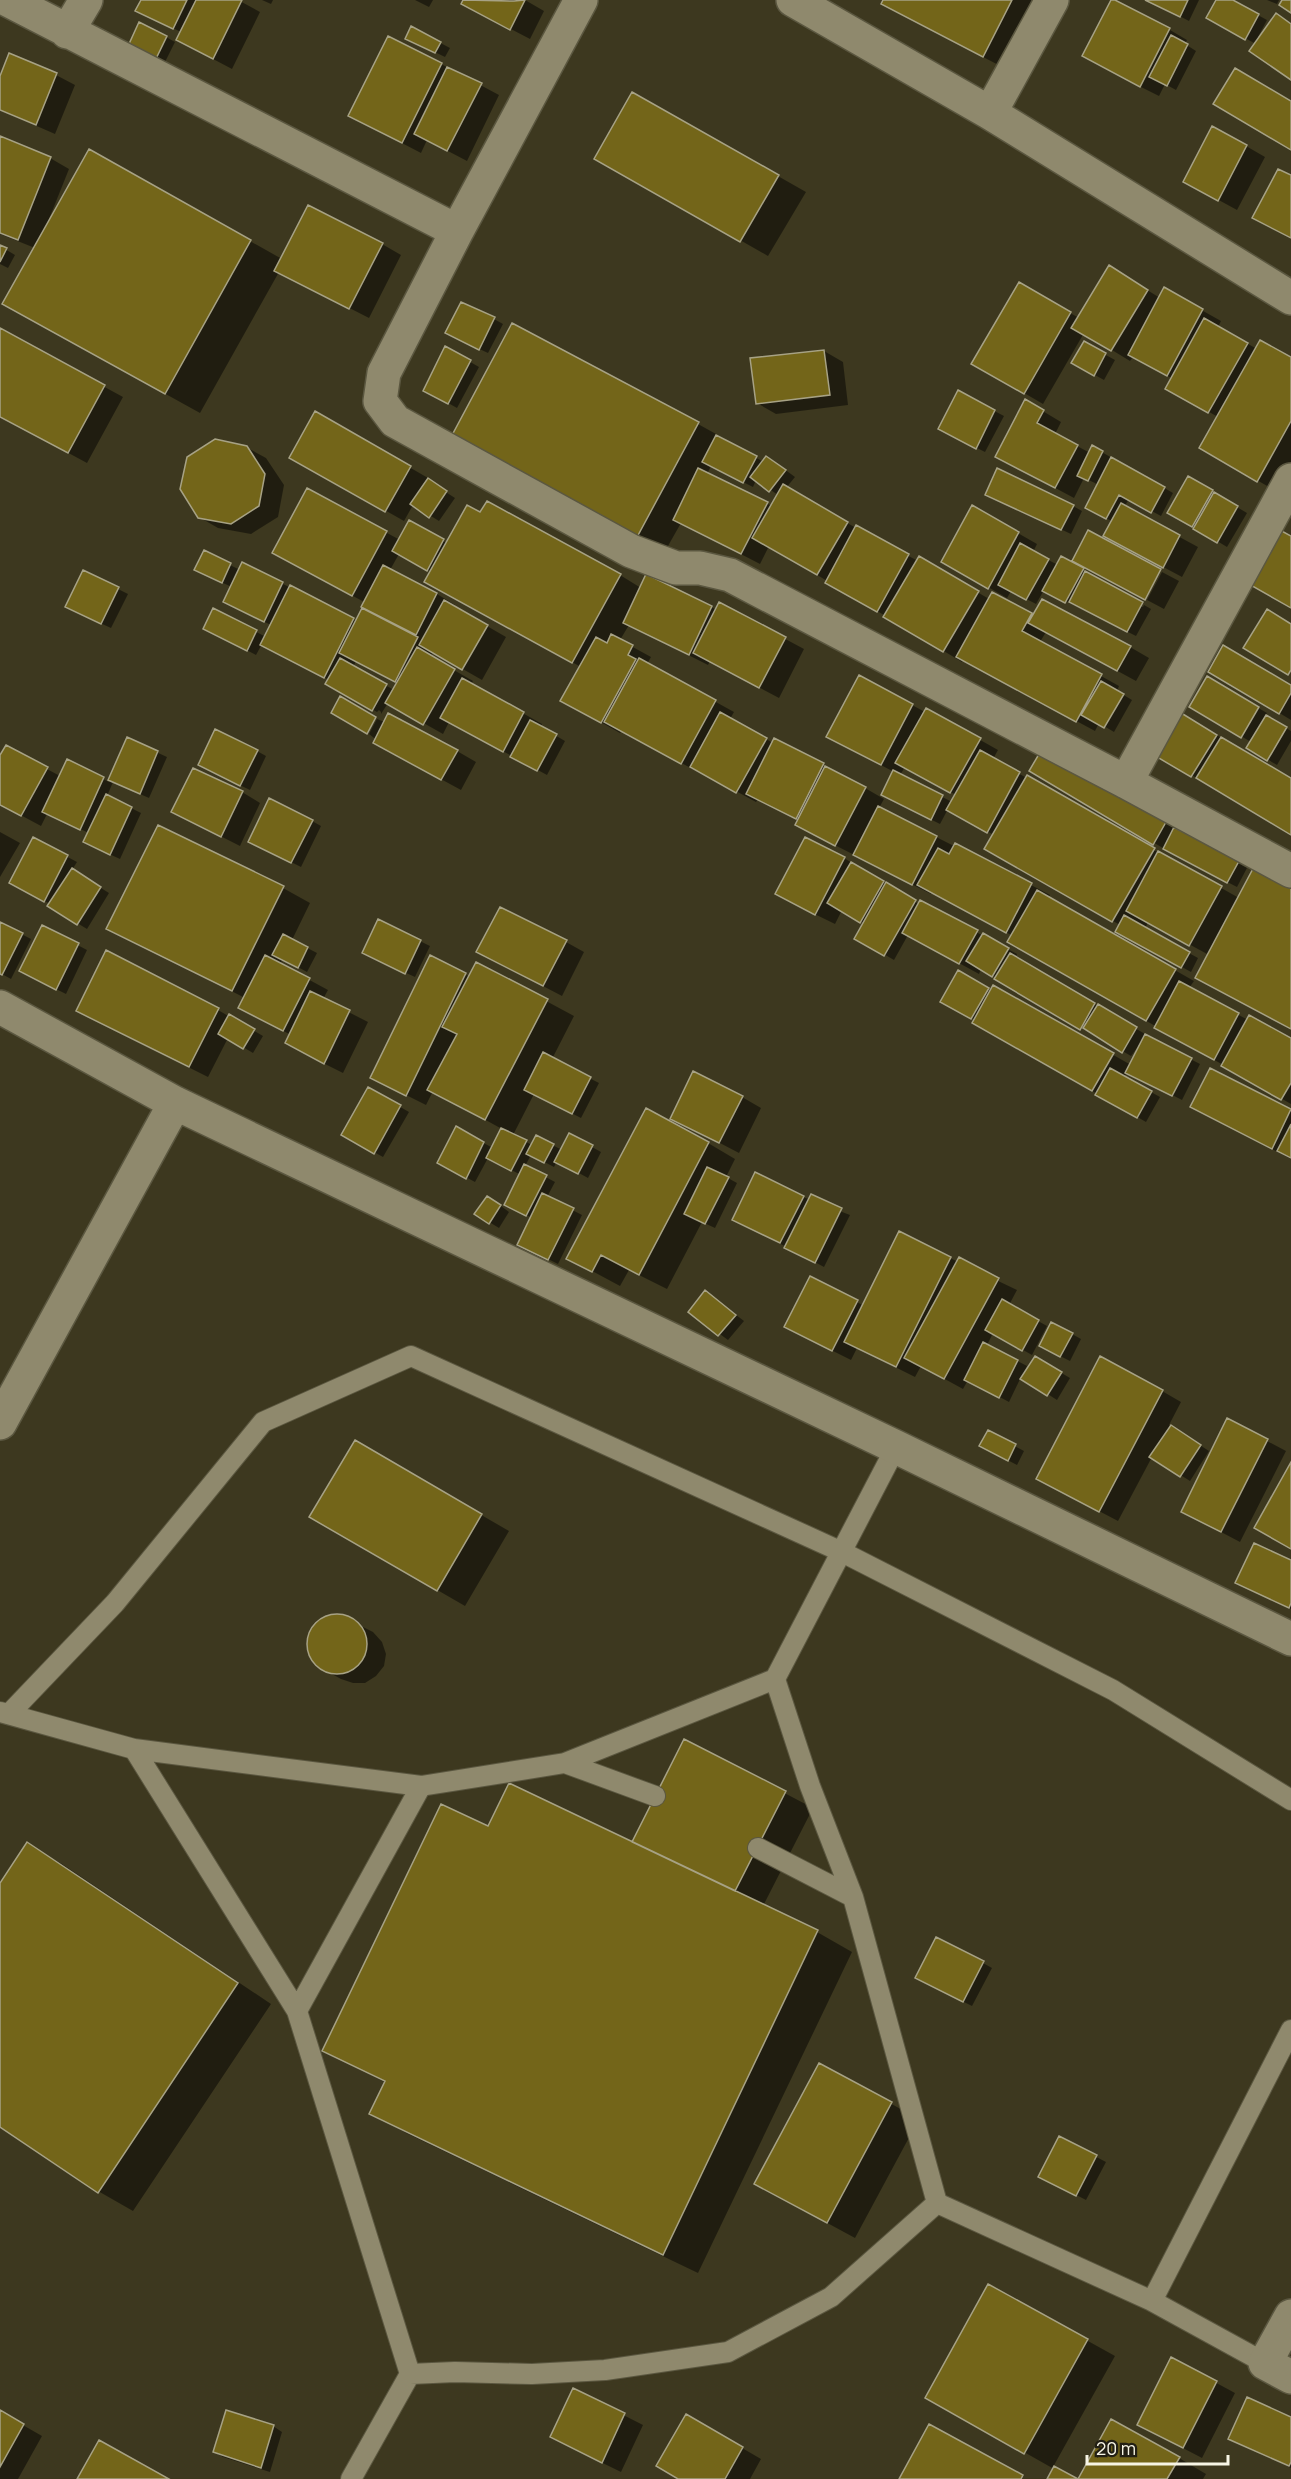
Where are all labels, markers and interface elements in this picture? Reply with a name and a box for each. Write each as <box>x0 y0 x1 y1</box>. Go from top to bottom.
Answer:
scale bar <box>1087 2428 1228 2466</box>
text: 20 m <box>1096 2436 1136 2460</box>

